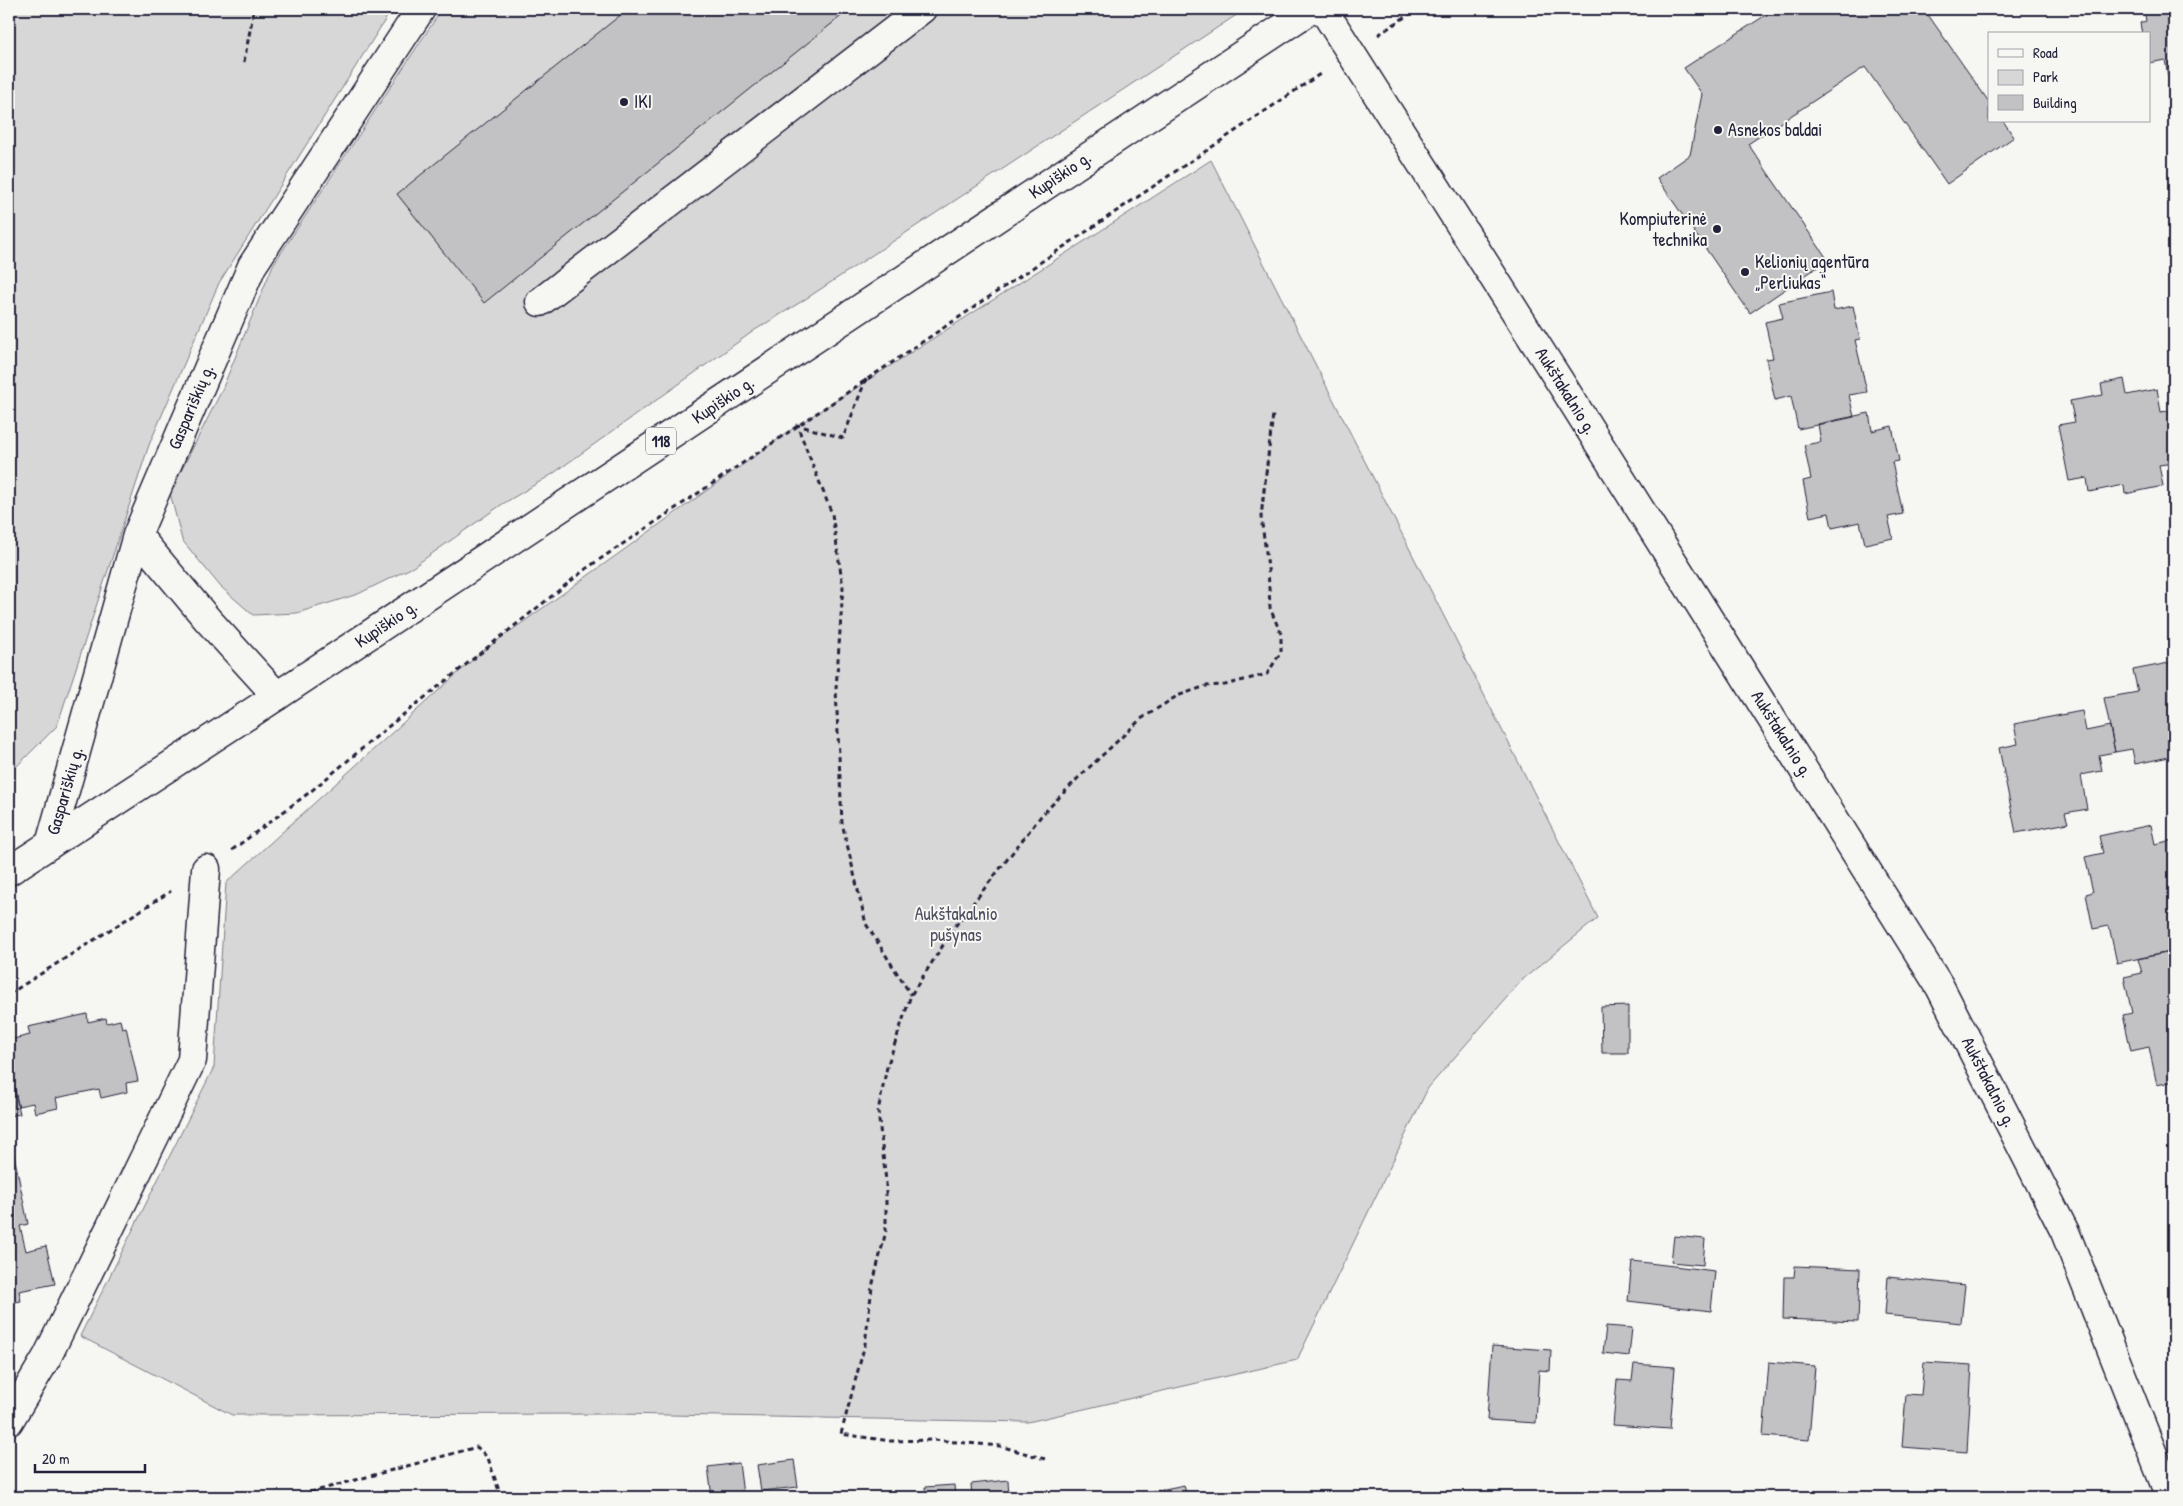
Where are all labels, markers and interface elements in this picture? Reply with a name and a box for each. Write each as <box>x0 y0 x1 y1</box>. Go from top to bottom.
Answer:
legend <box>1988 32 2150 122</box>
text: Road <box>2033 42 2058 63</box>
text: Park <box>2033 66 2058 87</box>
place label: IKI <box>634 89 652 114</box>
text: Building <box>2033 92 2077 113</box>
marker: IKI <box>618 96 630 108</box>
place label: Asnekos baldai <box>1728 117 1822 142</box>
marker: Asnekos baldai <box>1712 124 1724 136</box>
street label: Kupiškio g. <box>1024 145 1096 205</box>
place label: Kompiuterinė technika <box>1620 206 1707 252</box>
marker: Kompiuterinė technika <box>1711 223 1723 235</box>
place label: Kelionių agentūra „Perliukas“ <box>1755 249 1869 295</box>
marker: Kelionių agentūra „Perliukas“ <box>1739 266 1751 278</box>
street label: Aukštakalnio g. <box>1530 342 1603 439</box>
street label: Gaspariškių g. <box>161 361 220 453</box>
street label: Kupiškio g. <box>687 370 759 430</box>
road number: 118 <box>646 428 676 454</box>
street label: Kupiškio g. <box>350 594 422 654</box>
street label: Aukštakalnio g. <box>1746 685 1819 782</box>
street label: Gaspariškių g. <box>40 744 89 838</box>
park label: Aukštakalnio pušynas <box>915 901 997 947</box>
street label: Aukštakalnio g. <box>1956 1032 2023 1131</box>
scale bar <box>35 1441 145 1473</box>
text: 20 m <box>42 1448 69 1469</box>

